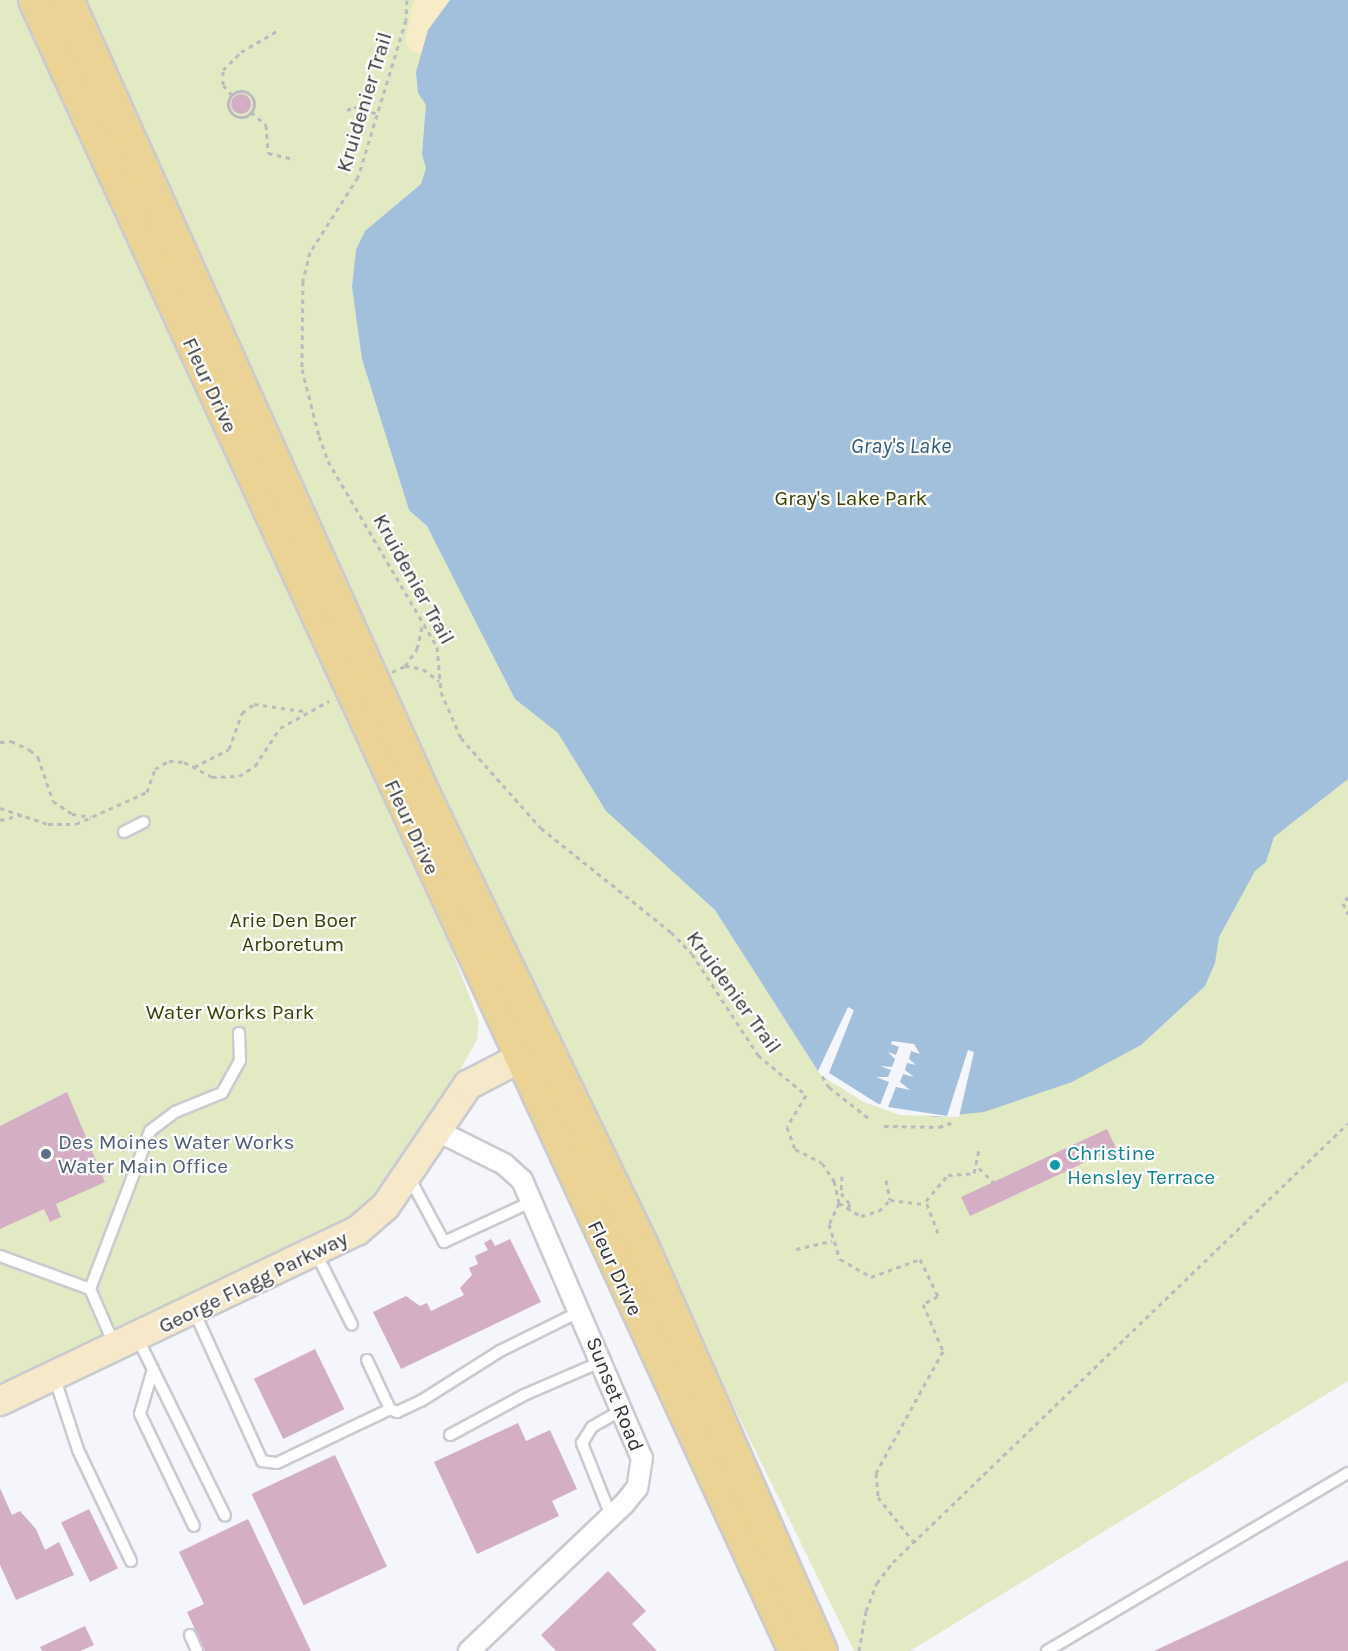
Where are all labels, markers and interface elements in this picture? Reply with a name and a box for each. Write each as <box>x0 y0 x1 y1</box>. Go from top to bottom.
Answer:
street label: Kruidenier Trail <box>331 29 397 175</box>
street label: Fleur Drive <box>177 333 243 437</box>
water label: Gray's Lake <box>851 434 951 460</box>
park label: Gray's Lake Park <box>775 485 927 511</box>
street label: Kruidenier Trail <box>368 509 460 649</box>
street label: Fleur Drive <box>379 775 445 879</box>
park label: Arie Den Boer Arboretum <box>230 907 356 957</box>
street label: Kruidenier Trail <box>681 926 787 1058</box>
park label: Water Works Park <box>146 999 314 1025</box>
place label: Des Moines Water Works Water Main Office <box>58 1129 295 1179</box>
place label: Christine Hensley Terrace <box>1067 1140 1215 1190</box>
marker: Des Moines Water Works Water Main Office <box>39 1147 53 1161</box>
marker: Christine Hensley Terrace <box>1048 1158 1062 1172</box>
street label: Fleur Drive <box>582 1216 648 1320</box>
street label: George Flagg Parkway <box>154 1225 352 1339</box>
street label: Sunset Road <box>581 1333 649 1455</box>

